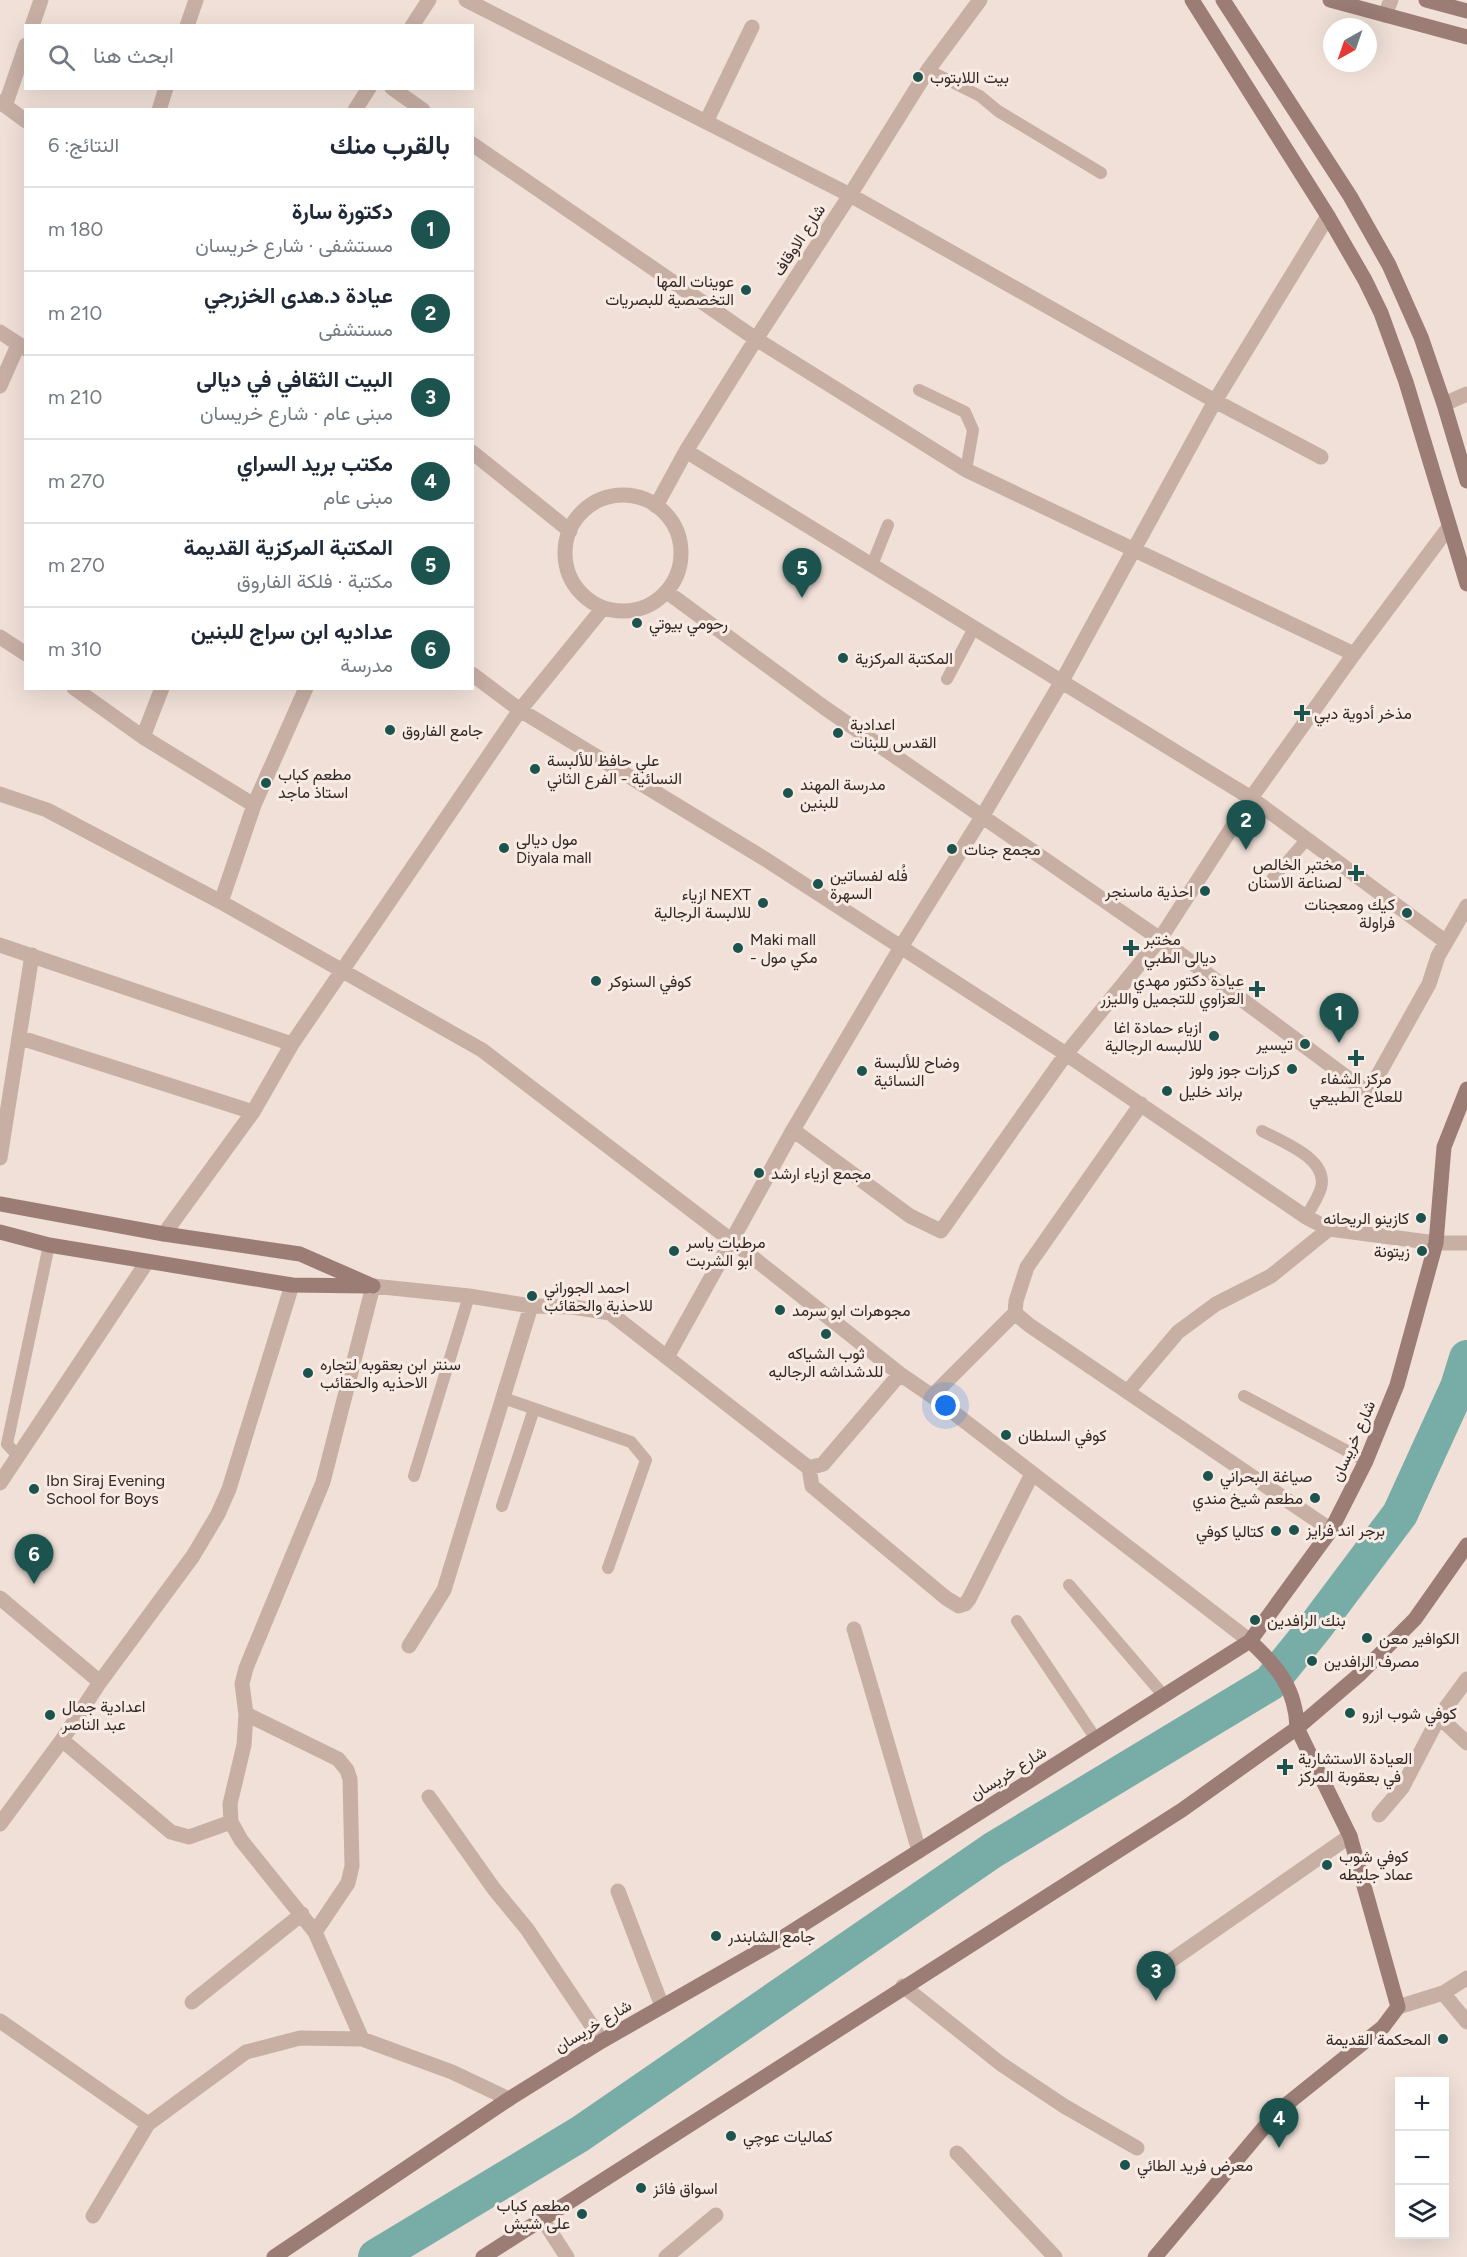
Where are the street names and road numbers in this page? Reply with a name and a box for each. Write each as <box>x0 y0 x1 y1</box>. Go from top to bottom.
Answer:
street label: شارع الاوقاف <box>769 201 831 280</box>
street label: شارع خريسان <box>1327 1398 1381 1485</box>
street label: شارع خريسان <box>966 1742 1051 1806</box>
street label: شارع خريسان <box>551 1996 636 2058</box>

